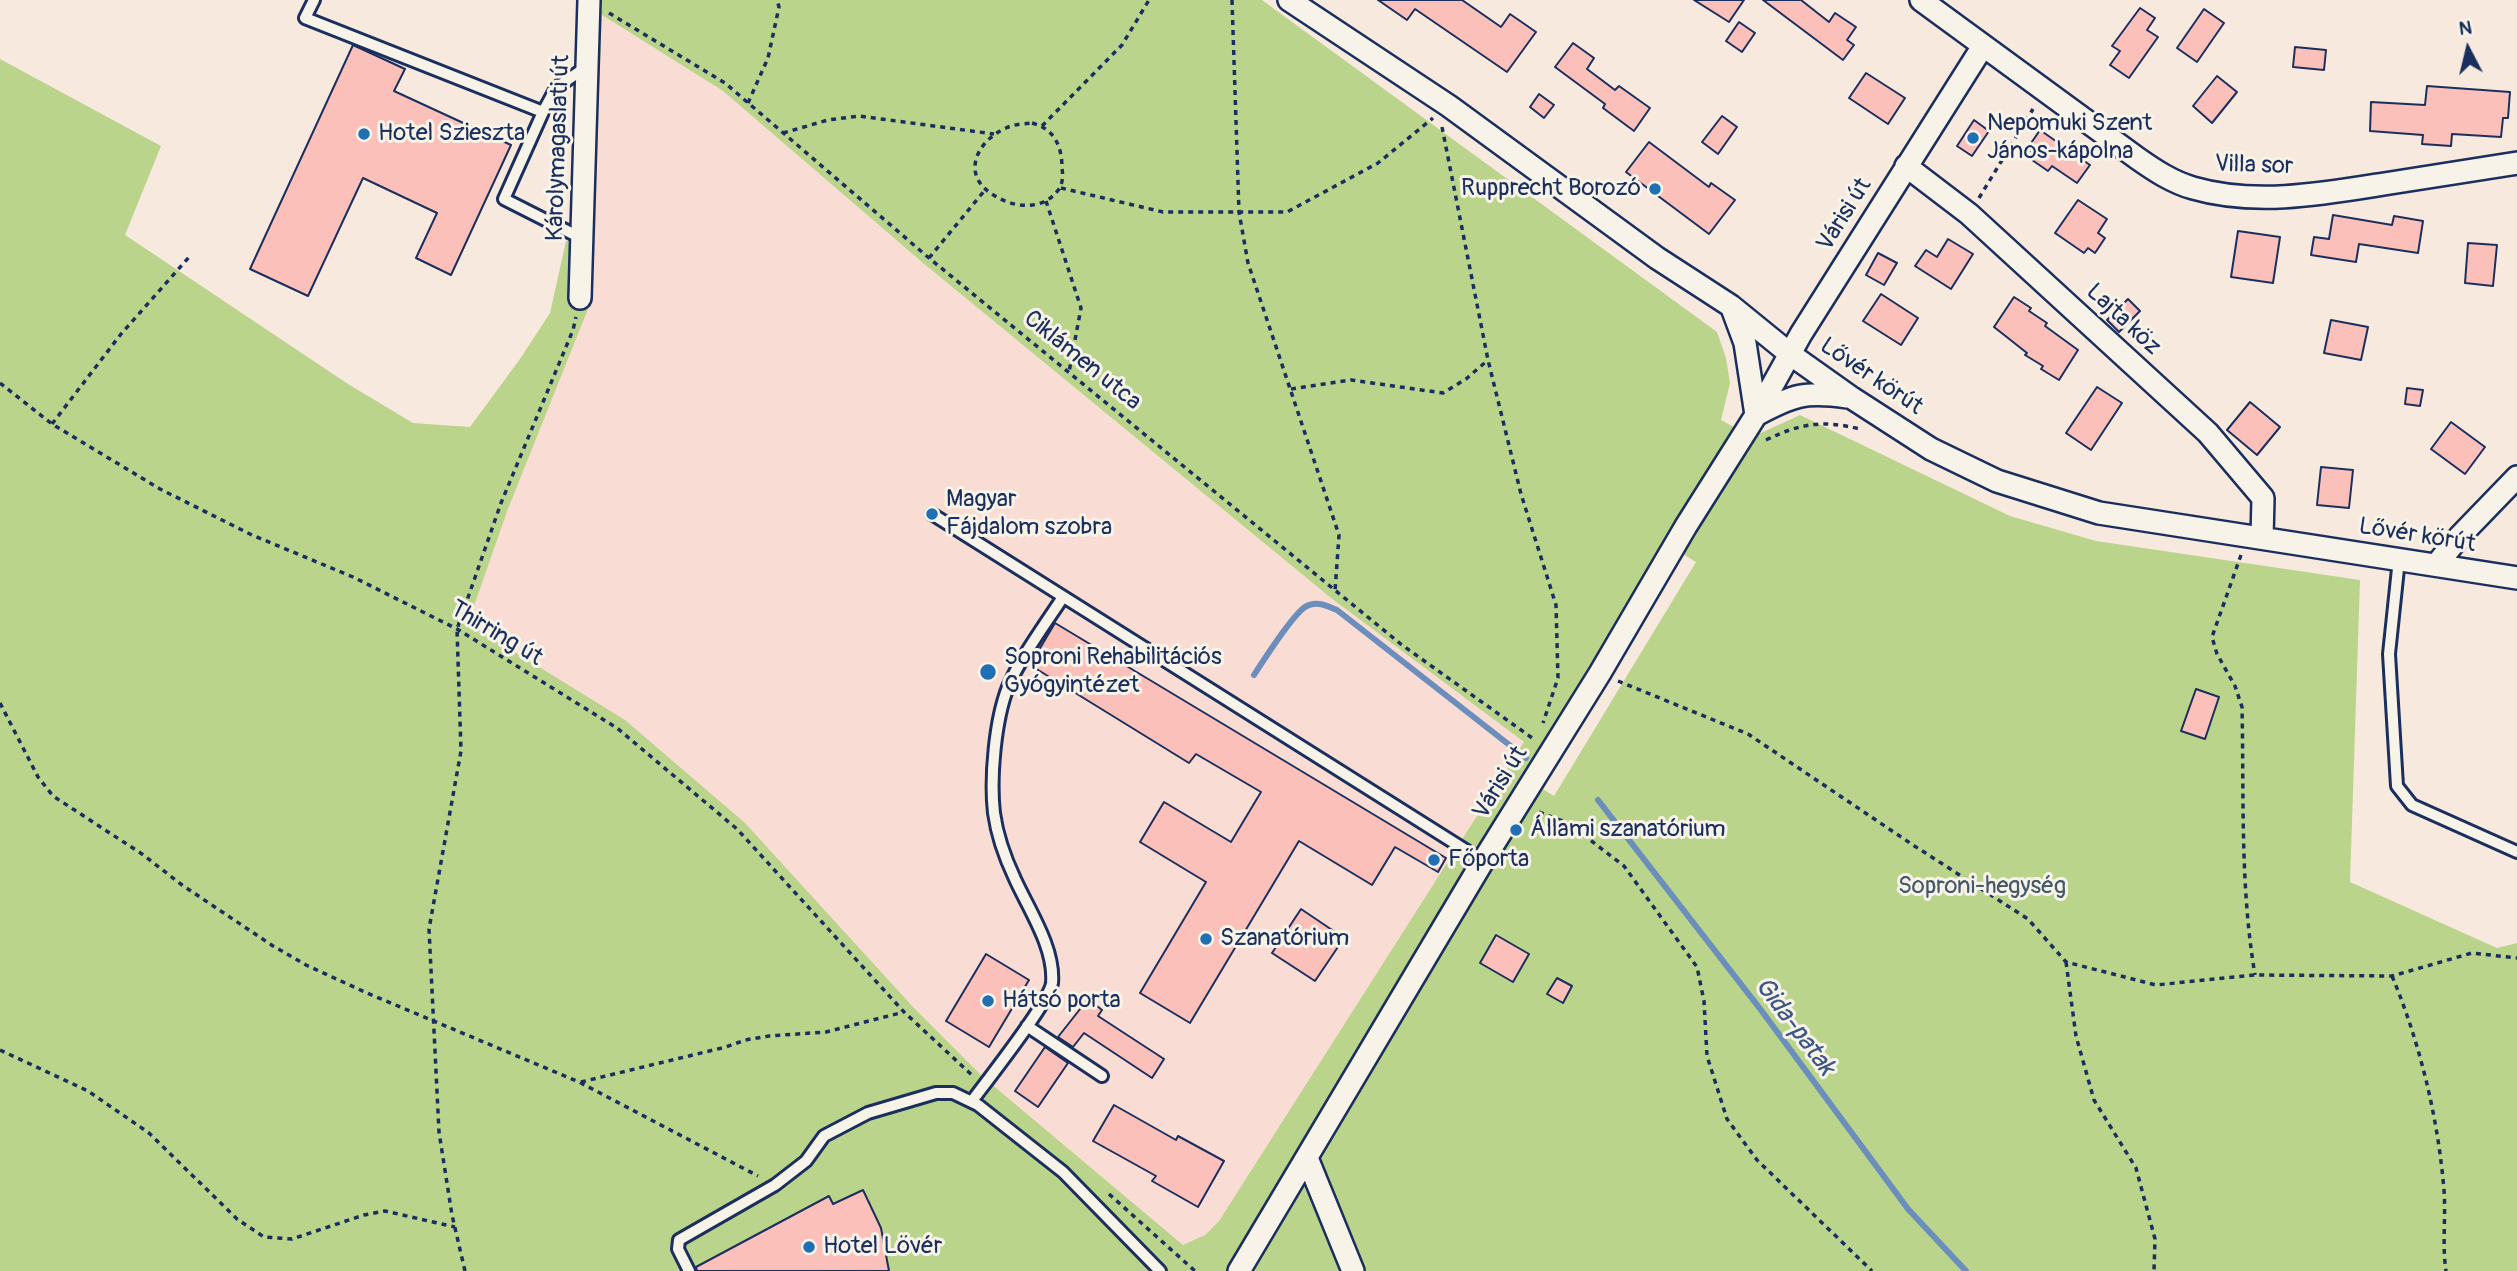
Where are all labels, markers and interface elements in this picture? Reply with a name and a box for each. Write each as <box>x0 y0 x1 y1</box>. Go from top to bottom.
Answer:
north arrow <box>2433 14 2503 84</box>
text: N <box>2458 15 2473 41</box>
street label: Károlymagaslati út <box>541 54 577 242</box>
place label: Nepomuki Szent János-kápolna <box>1987 110 2152 166</box>
place label: Hotel Szieszta <box>378 120 525 148</box>
marker: Hotel Szieszta <box>356 126 372 142</box>
marker: Nepomuki Szent János-kápolna <box>1965 130 1981 146</box>
street label: Villa sor <box>2214 150 2294 182</box>
street label: Várisi út <box>1811 173 1879 257</box>
place label: Rupprecht Borozó <box>1461 175 1641 203</box>
marker: Rupprecht Borozó <box>1647 181 1663 197</box>
street label: Lajta köz <box>2080 278 2166 362</box>
street label: Ciklámen utca <box>1018 305 1146 417</box>
street label: Lővér körút <box>1814 332 1928 422</box>
place label: Magyar Fájdalom szobra <box>946 486 1112 542</box>
marker: Magyar Fájdalom szobra <box>924 506 940 522</box>
street label: Lővér körút <box>2357 513 2477 559</box>
street label: Thirring út <box>444 595 548 673</box>
place label: Soproni Rehabilitációs Gyógyintézet <box>1004 644 1222 700</box>
marker: Soproni Rehabilitációs Gyógyintézet <box>978 662 998 682</box>
street label: Várisi út <box>1467 741 1535 825</box>
place label: Állami szanatórium <box>1530 816 1726 844</box>
marker: Állami szanatórium <box>1508 822 1524 838</box>
place label: Főporta <box>1448 846 1529 874</box>
marker: Főporta <box>1426 852 1442 868</box>
park label: Soproni-hegység <box>1898 873 2066 901</box>
place label: Szanatórium <box>1220 925 1349 953</box>
marker: Szanatórium <box>1198 931 1214 947</box>
water label: Gida-patak <box>1747 972 1841 1082</box>
place label: Hátsó porta <box>1002 987 1121 1015</box>
marker: Hátsó porta <box>980 993 996 1009</box>
place label: Hotel Lövér <box>823 1233 942 1261</box>
marker: Hotel Lövér <box>801 1239 817 1255</box>

